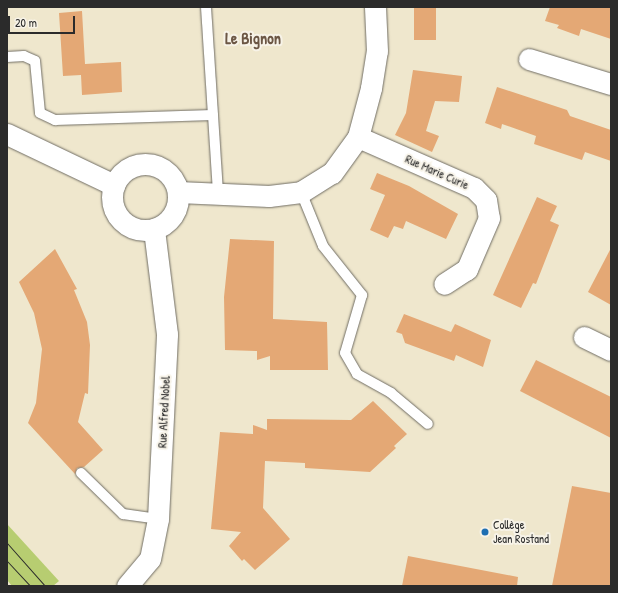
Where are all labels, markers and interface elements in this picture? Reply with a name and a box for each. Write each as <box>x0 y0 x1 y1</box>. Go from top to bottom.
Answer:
scale bar <box>10 8 77 34</box>
text: 20 m <box>15 14 37 31</box>
district label: Le Bignon <box>225 28 281 48</box>
street label: Rue Marie Curie <box>403 152 471 192</box>
street label: Rue Alfred Nobel <box>155 376 173 448</box>
place label: Collège Jean Rostand <box>493 518 549 546</box>
marker: Collège Jean Rostand <box>480 527 490 537</box>

